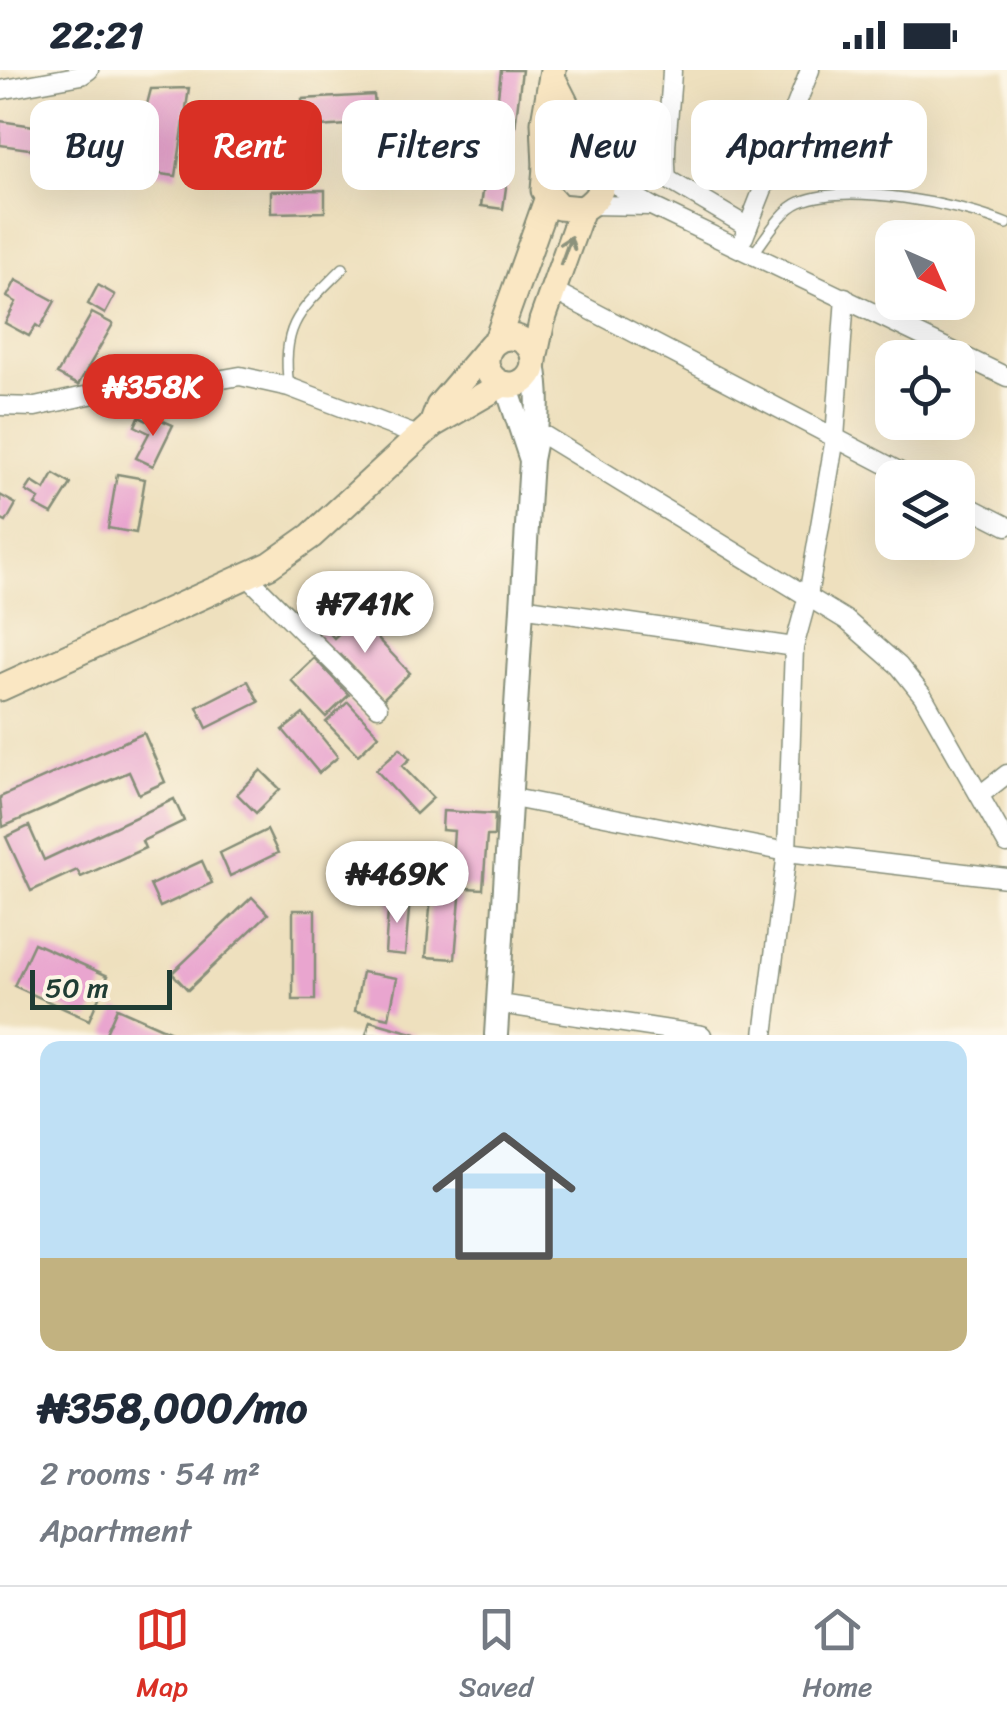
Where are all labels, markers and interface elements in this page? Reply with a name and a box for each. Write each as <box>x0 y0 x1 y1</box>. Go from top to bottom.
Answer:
text: 22:21 <box>50 2 144 69</box>
chip: Buy <box>30 100 159 190</box>
chip: Rent <box>179 100 322 190</box>
chip: Filters <box>342 100 515 190</box>
chip: New <box>535 100 671 190</box>
chip: Apartment <box>691 100 927 190</box>
north arrow <box>875 220 975 320</box>
map controls <box>875 220 975 560</box>
one-way arrow <box>559 236 577 266</box>
button: locate <box>875 340 975 440</box>
pin: ₦358K <box>83 354 223 439</box>
text: ₦358K <box>104 358 202 415</box>
button: layers <box>875 460 975 560</box>
pin: ₦741K <box>295 571 435 656</box>
text: ₦741K <box>319 575 411 632</box>
pin: ₦469K <box>327 841 467 926</box>
text: ₦469K <box>348 845 446 902</box>
text: 50 m <box>45 963 109 1012</box>
scale bar <box>30 965 172 1010</box>
icon: home <box>414 1106 594 1286</box>
text: ₦358,000/mo <box>40 1371 307 1445</box>
text: 2 rooms · 54 m² <box>40 1445 260 1502</box>
text: Apartment <box>40 1502 191 1559</box>
tab: Map <box>135 1602 190 1711</box>
tab: Saved <box>459 1602 533 1711</box>
tab: Home <box>802 1602 872 1711</box>

